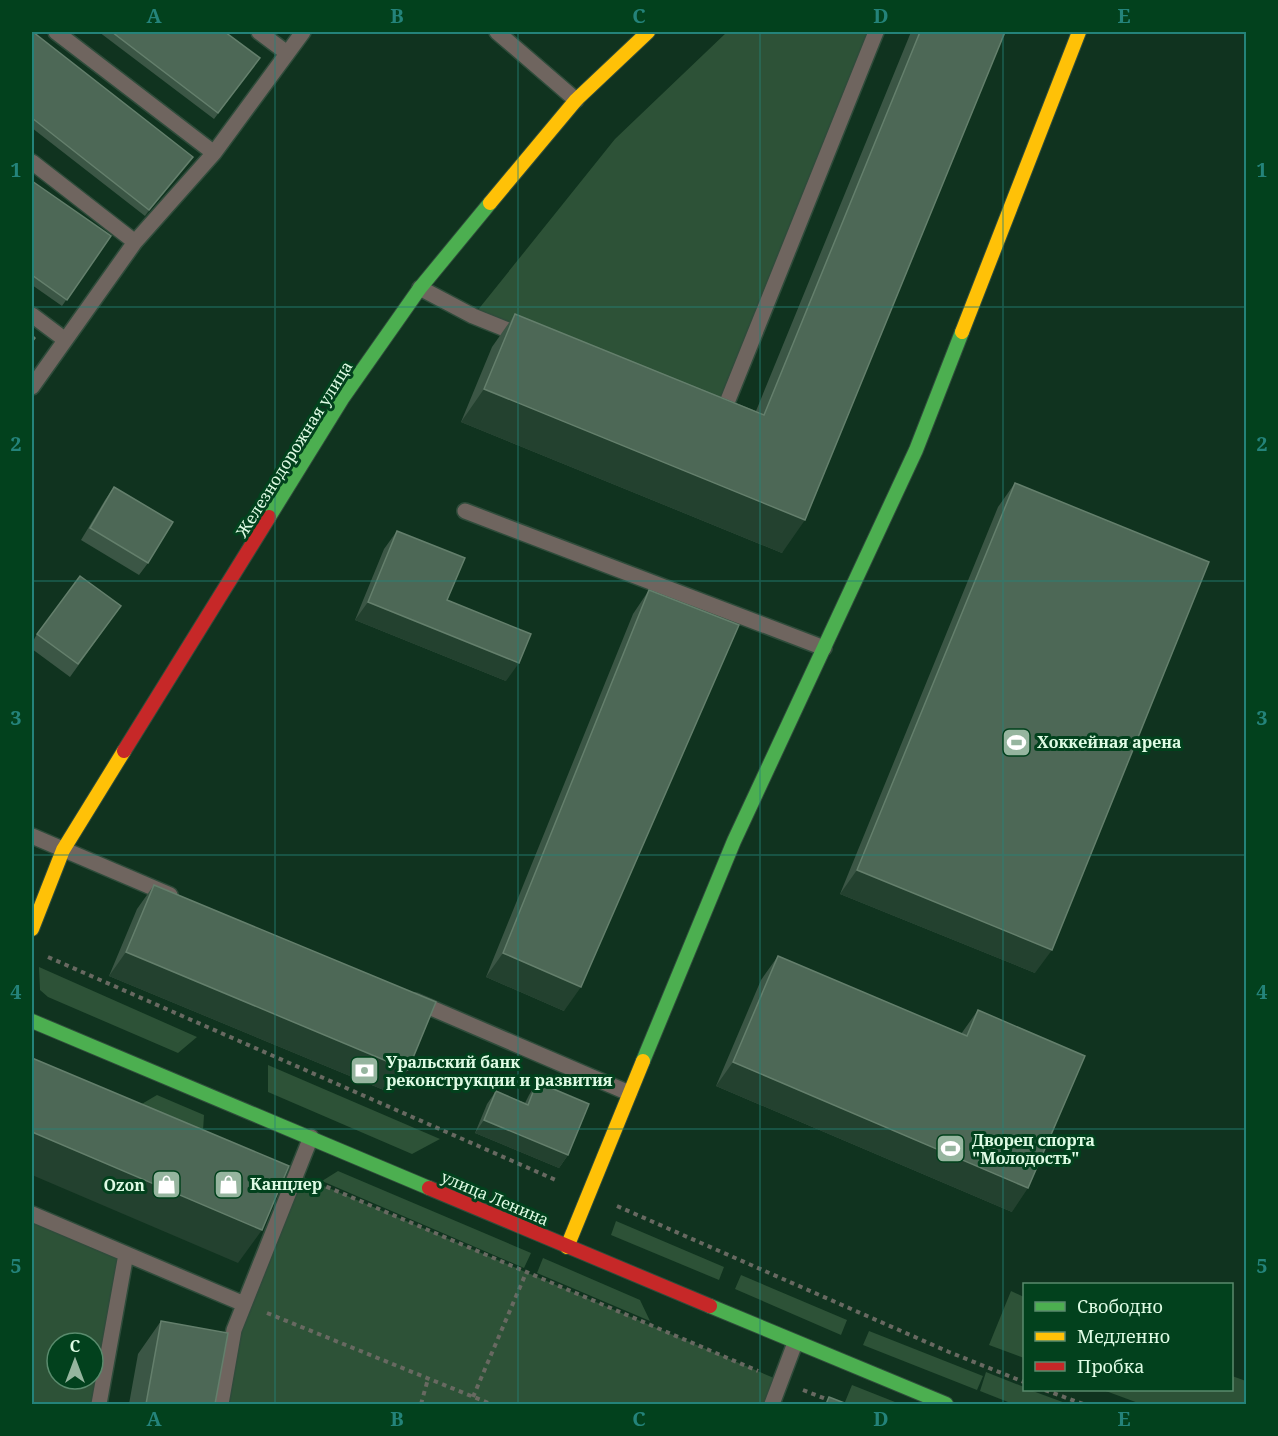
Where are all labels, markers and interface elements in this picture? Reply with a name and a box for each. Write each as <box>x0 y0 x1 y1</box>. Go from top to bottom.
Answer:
text: A <box>146 2 162 29</box>
text: B <box>390 2 404 29</box>
text: C <box>632 2 646 29</box>
text: D <box>873 2 889 29</box>
text: E <box>1117 2 1131 29</box>
text: 1 <box>10 156 22 183</box>
text: 1 <box>1256 156 1268 183</box>
street label: Железнодорожная улица <box>230 357 357 542</box>
text: 2 <box>10 430 22 457</box>
text: 2 <box>1256 430 1268 457</box>
text: 3 <box>10 704 22 731</box>
text: 3 <box>1256 704 1268 731</box>
sports icon: Хоккейная арена <box>1000 726 1032 758</box>
place label: Хоккейная арена <box>1037 731 1181 753</box>
text: 4 <box>10 978 22 1005</box>
text: 4 <box>1256 978 1268 1005</box>
place label: Уральский банк реконструкции и развития <box>386 1051 613 1091</box>
bank icon: Уральский банк реконструкции и развития <box>349 1055 381 1087</box>
place label: Дворец спорта "Молодость" <box>972 1129 1095 1169</box>
sports icon: Дворец спорта "Молодость" <box>935 1133 967 1165</box>
street label: улица Ленина <box>438 1165 552 1231</box>
shop icon: Канцлер <box>213 1168 245 1200</box>
shop icon: Ozon <box>150 1169 182 1201</box>
place label: Канцлер <box>250 1173 322 1195</box>
place label: Ozon <box>103 1174 145 1196</box>
text: 5 <box>10 1252 22 1279</box>
text: 5 <box>1256 1252 1268 1279</box>
legend <box>1023 1283 1233 1391</box>
text: Свободно <box>1077 1294 1163 1318</box>
text: Медленно <box>1077 1324 1170 1348</box>
north arrow <box>45 1331 105 1391</box>
text: С <box>70 1335 80 1357</box>
text: Пробка <box>1077 1354 1144 1378</box>
text: A <box>146 1405 162 1432</box>
text: B <box>390 1405 404 1432</box>
text: C <box>632 1405 646 1432</box>
text: D <box>873 1405 889 1432</box>
text: E <box>1117 1405 1131 1432</box>

